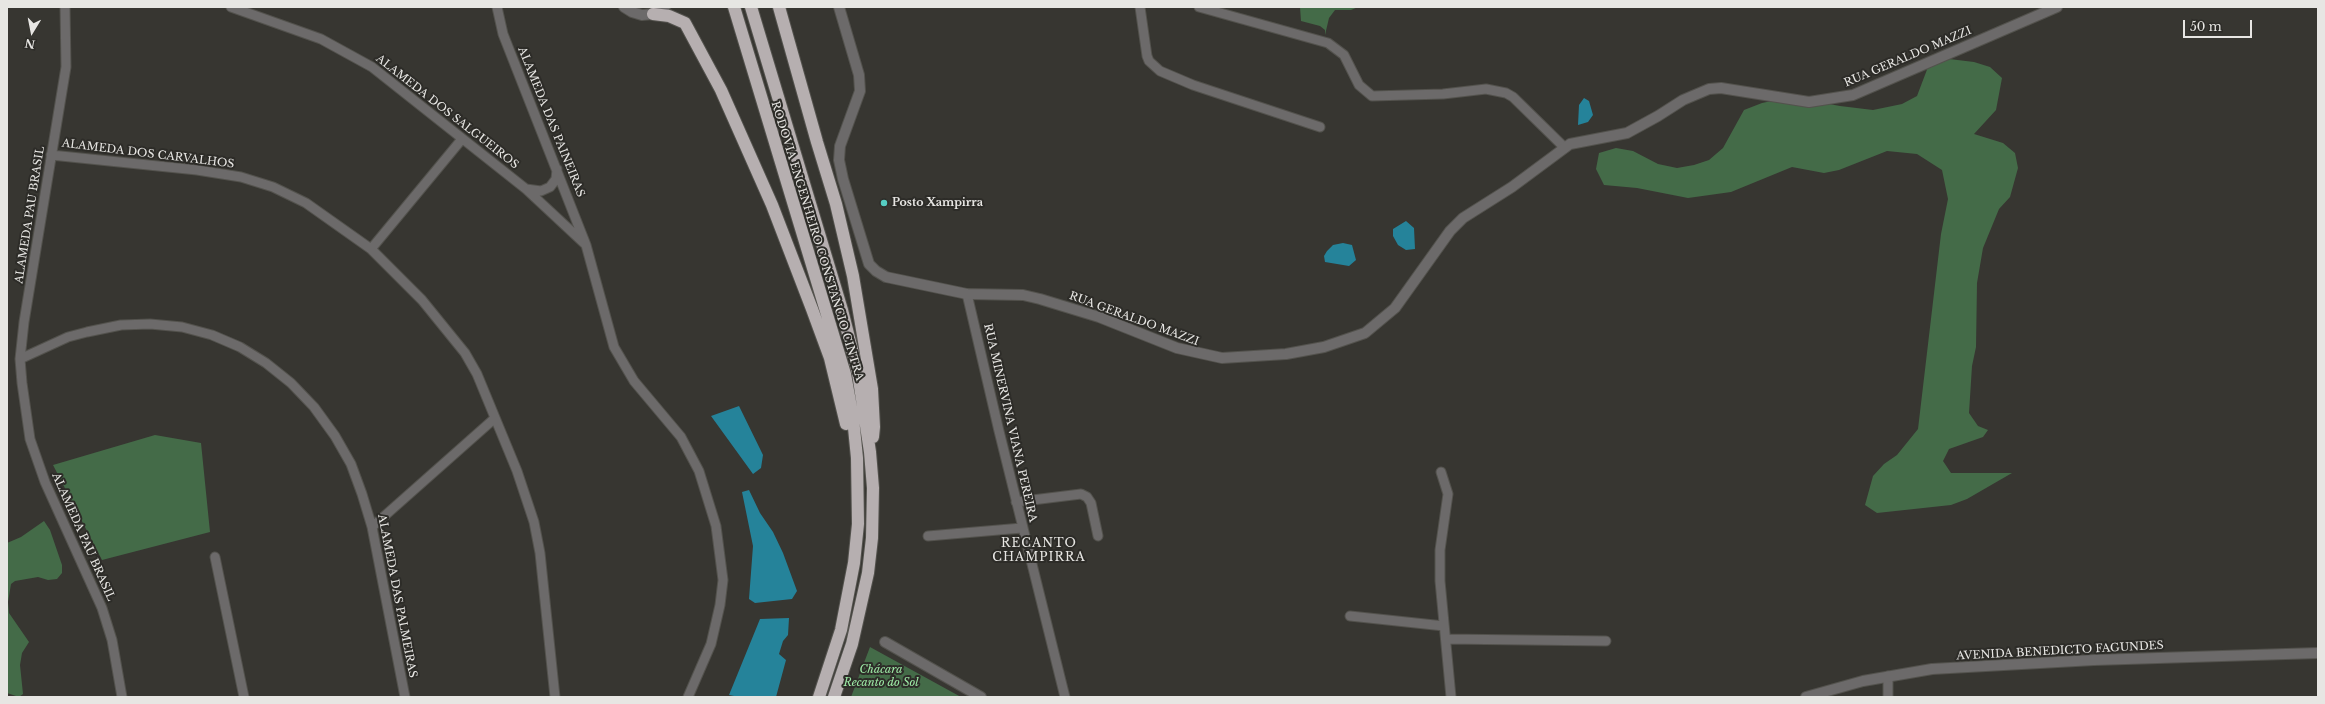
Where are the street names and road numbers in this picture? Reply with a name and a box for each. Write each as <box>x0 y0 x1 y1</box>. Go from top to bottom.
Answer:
street label: RUA GERALDO MAZZI <box>1842 24 1974 90</box>
street label: ALAMEDA DAS PAINEIRAS <box>515 45 587 199</box>
street label: ALAMEDA DOS SALGUEIROS <box>373 52 521 172</box>
street label: RODOVIA ENGENHEIRO CONSTANCIO CINTRA <box>768 100 866 382</box>
street label: ALAMEDA DOS CARVALHOS <box>61 137 235 171</box>
street label: ALAMEDA PAU BRASIL <box>13 145 47 285</box>
street label: RUA GERALDO MAZZI <box>1067 289 1201 349</box>
street label: RUA MINERVINA VIANA PEREIRA <box>981 322 1039 524</box>
street label: ALAMEDA PAU BRASIL <box>49 471 117 603</box>
street label: ALAMEDA DAS PALMEIRAS <box>375 513 419 679</box>
street label: AVENIDA BENEDICTO FAGUNDES <box>1956 639 2164 663</box>

